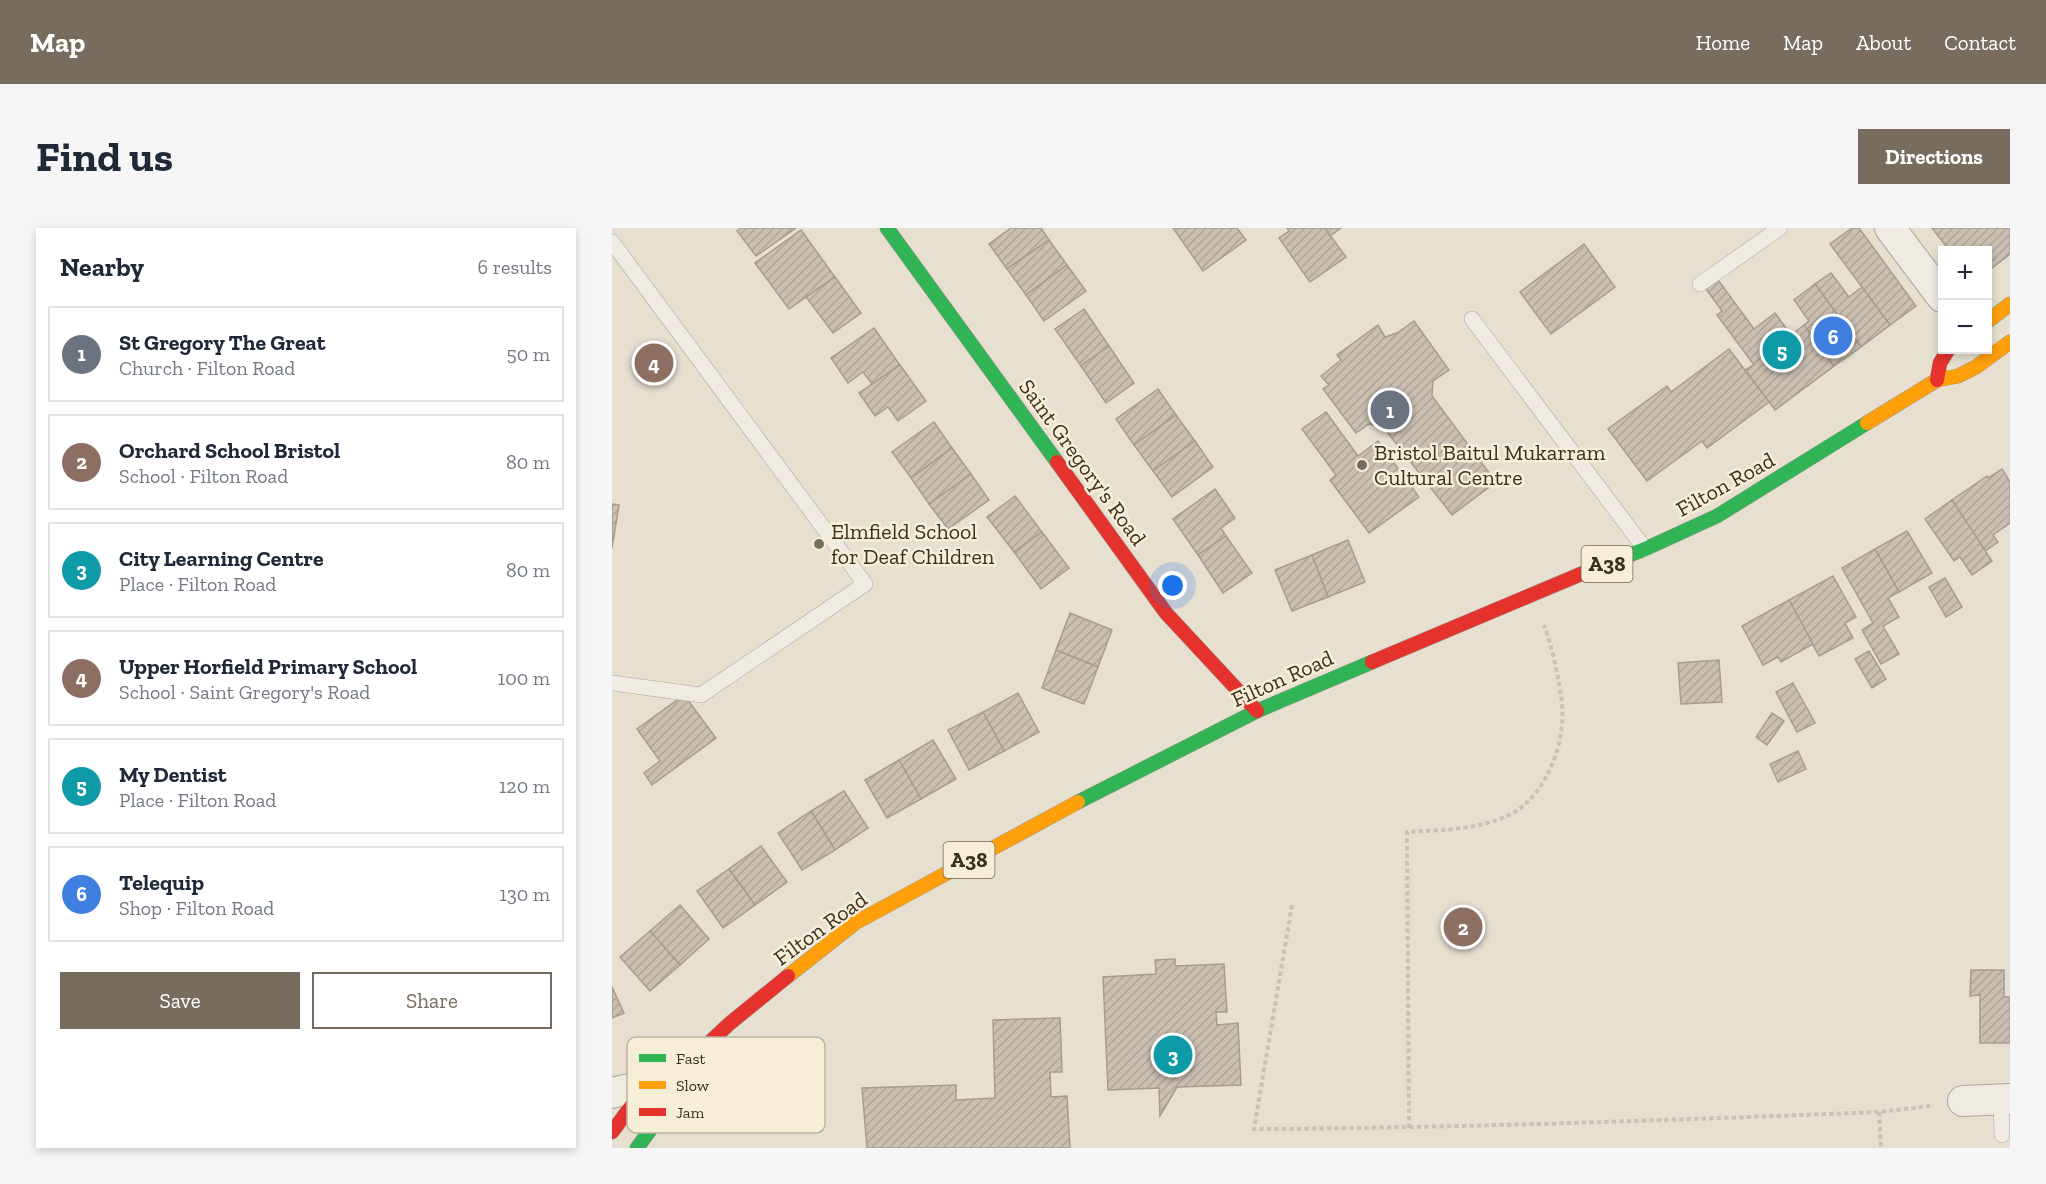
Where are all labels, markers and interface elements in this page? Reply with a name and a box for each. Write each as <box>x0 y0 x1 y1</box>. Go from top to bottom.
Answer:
text: Map <box>30 26 85 59</box>
text: Home <box>1696 30 1750 55</box>
text: Map <box>1783 30 1823 55</box>
text: About <box>1856 30 1911 55</box>
text: Contact <box>1944 30 2016 55</box>
button: Directions <box>1858 129 2010 184</box>
text: Find us <box>36 131 173 182</box>
map controls <box>1938 246 1992 354</box>
button: + <box>1938 246 1992 300</box>
text: Nearby <box>60 251 144 283</box>
text: 6 results <box>478 255 552 279</box>
button: − <box>1938 300 1992 354</box>
pin: 6 <box>1814 314 1852 358</box>
pin: 5 <box>1762 328 1802 372</box>
text: St Gregory The Great <box>119 329 325 356</box>
pin: 4 <box>634 340 674 386</box>
text: 1 <box>77 342 86 366</box>
text: 50 m <box>506 342 550 366</box>
text: Church · Filton Road <box>119 356 295 380</box>
street label: Saint Gregory's Road <box>1013 374 1152 551</box>
pin: 1 <box>1370 388 1410 432</box>
text: Orchard School Bristol <box>119 437 340 464</box>
place label: Bristol Baitul Mukarram Cultural Centre <box>1374 439 1606 491</box>
street label: Filton Road <box>1671 446 1779 523</box>
text: 2 <box>76 450 87 474</box>
text: 80 m <box>506 450 550 474</box>
marker: Bristol Baitul Mukarram Cultural Centre <box>1355 458 1369 472</box>
text: School · Filton Road <box>119 464 288 488</box>
place label: Elmfield School for Deaf Children <box>831 518 995 570</box>
marker: Elmfield School for Deaf Children <box>812 537 826 551</box>
text: City Learning Centre <box>119 545 324 572</box>
road number: A38 <box>1582 546 1632 582</box>
text: 3 <box>76 558 87 582</box>
text: 80 m <box>506 558 550 582</box>
your location <box>1158 571 1187 600</box>
text: Place · Filton Road <box>119 572 276 596</box>
street label: Filton Road <box>1227 644 1337 713</box>
text: Upper Horfield Primary School <box>119 653 417 680</box>
text: 4 <box>76 666 87 690</box>
text: 100 m <box>497 666 550 690</box>
text: School · Saint Gregory's Road <box>119 680 370 704</box>
text: My Dentist <box>119 761 227 788</box>
text: 5 <box>76 774 87 798</box>
text: 120 m <box>499 774 550 798</box>
text: Place · Filton Road <box>119 788 276 812</box>
road number: A38 <box>944 842 994 878</box>
text: Telequip <box>119 869 204 896</box>
text: 6 <box>76 882 87 906</box>
text: 130 m <box>499 882 550 906</box>
street label: Filton Road <box>768 886 872 971</box>
text: Shop · Filton Road <box>119 896 274 920</box>
pin: 2 <box>1444 904 1482 950</box>
button: Save <box>60 972 300 1029</box>
button: Share <box>312 972 552 1029</box>
pin: 3 <box>1154 1032 1192 1078</box>
legend <box>627 1037 825 1133</box>
text: Fast <box>676 1049 705 1068</box>
text: Slow <box>676 1076 710 1095</box>
text: Jam <box>676 1103 705 1122</box>

